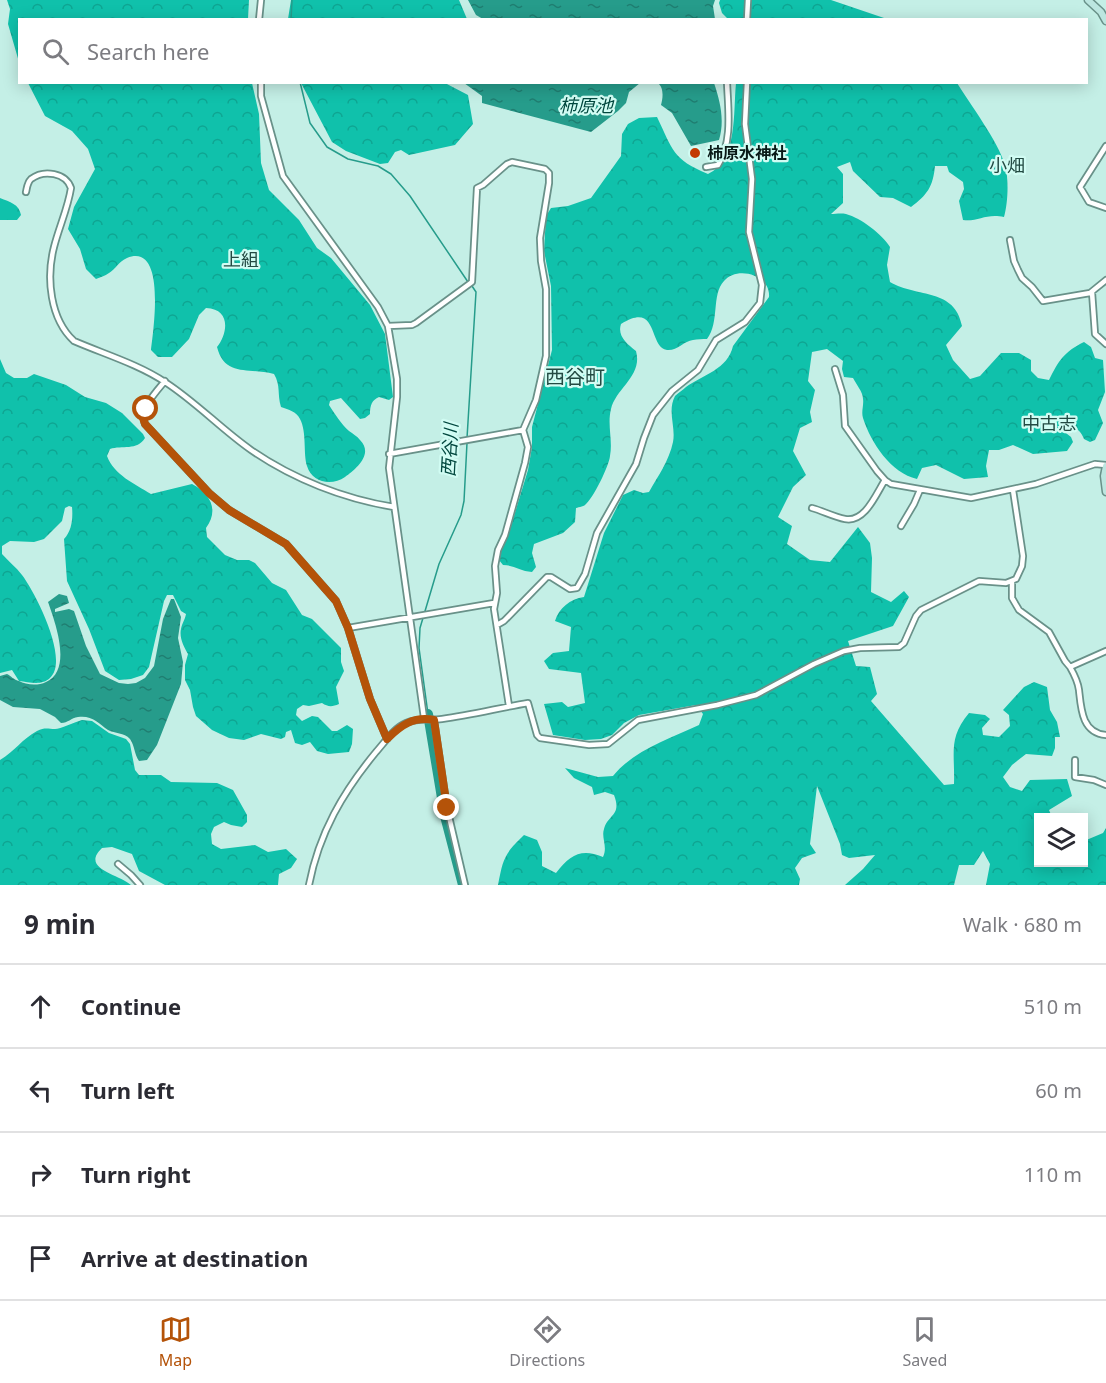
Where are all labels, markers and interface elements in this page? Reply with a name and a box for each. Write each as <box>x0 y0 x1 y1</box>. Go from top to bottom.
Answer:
search box <box>18 18 1088 84</box>
icon: search <box>39 35 72 68</box>
text: Search here <box>87 36 209 66</box>
water label: 柿原池 <box>559 93 615 117</box>
place label: 柿原水神社 <box>707 142 787 164</box>
marker: 柿原水神社 <box>688 146 702 160</box>
district label: 小畑 <box>989 153 1025 177</box>
district label: 上組 <box>223 247 259 271</box>
district label: 西谷町 <box>545 363 605 390</box>
route start <box>132 395 158 421</box>
district label: 中古志 <box>1022 411 1076 435</box>
water label: 西谷川 <box>436 420 463 478</box>
route end <box>433 794 459 820</box>
map controls <box>1034 813 1088 867</box>
button: layers <box>1034 813 1088 867</box>
text: 9 min <box>24 906 96 942</box>
text: Walk · 680 m <box>963 911 1082 938</box>
icon: ahead <box>24 990 57 1023</box>
text: Continue <box>81 991 181 1021</box>
text: 510 m <box>1024 993 1082 1020</box>
icon: left <box>24 1074 57 1107</box>
text: Turn left <box>81 1075 175 1105</box>
text: 60 m <box>1035 1077 1082 1104</box>
icon: right <box>24 1158 57 1191</box>
text: Turn right <box>81 1159 191 1189</box>
text: 110 m <box>1024 1161 1082 1188</box>
icon: arrive <box>24 1242 57 1275</box>
text: Arrive at destination <box>81 1243 308 1273</box>
tab: Map <box>159 1313 192 1371</box>
tab: Directions <box>509 1313 585 1371</box>
tab: Saved <box>903 1313 947 1371</box>

